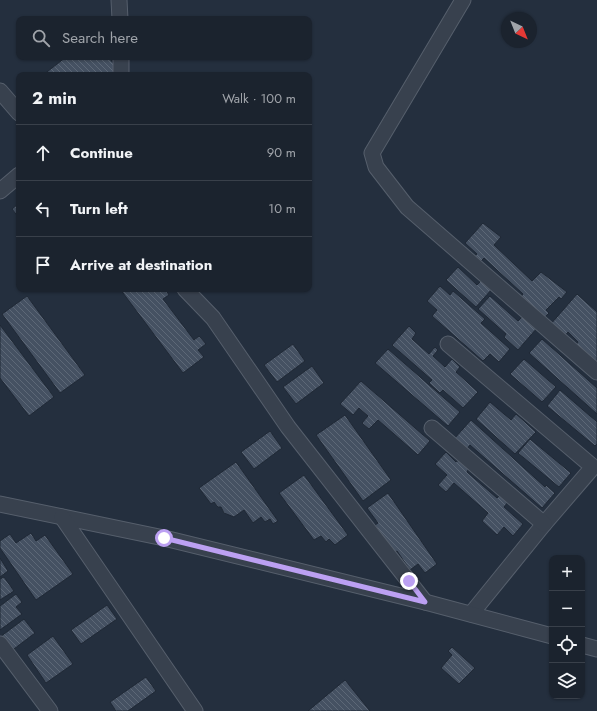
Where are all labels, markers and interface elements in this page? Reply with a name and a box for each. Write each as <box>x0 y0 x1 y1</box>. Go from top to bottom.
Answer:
north arrow <box>501 12 537 48</box>
search box <box>16 16 312 60</box>
icon: search <box>30 27 52 49</box>
text: Search here <box>62 27 138 49</box>
text: 2 min <box>32 86 77 110</box>
text: Walk · 100 m <box>222 89 296 108</box>
icon: ahead <box>32 142 54 164</box>
text: Continue <box>70 142 133 164</box>
text: 90 m <box>267 143 296 162</box>
icon: left <box>32 198 54 220</box>
text: Turn left <box>70 198 128 220</box>
text: 10 m <box>268 199 296 218</box>
icon: arrive <box>32 254 54 276</box>
text: Arrive at destination <box>70 254 212 276</box>
route start <box>155 529 173 547</box>
map controls <box>549 555 585 699</box>
button: + <box>549 555 585 591</box>
route end <box>400 572 418 590</box>
button: − <box>549 591 585 627</box>
button: locate <box>549 627 585 663</box>
button: layers <box>549 663 585 699</box>

